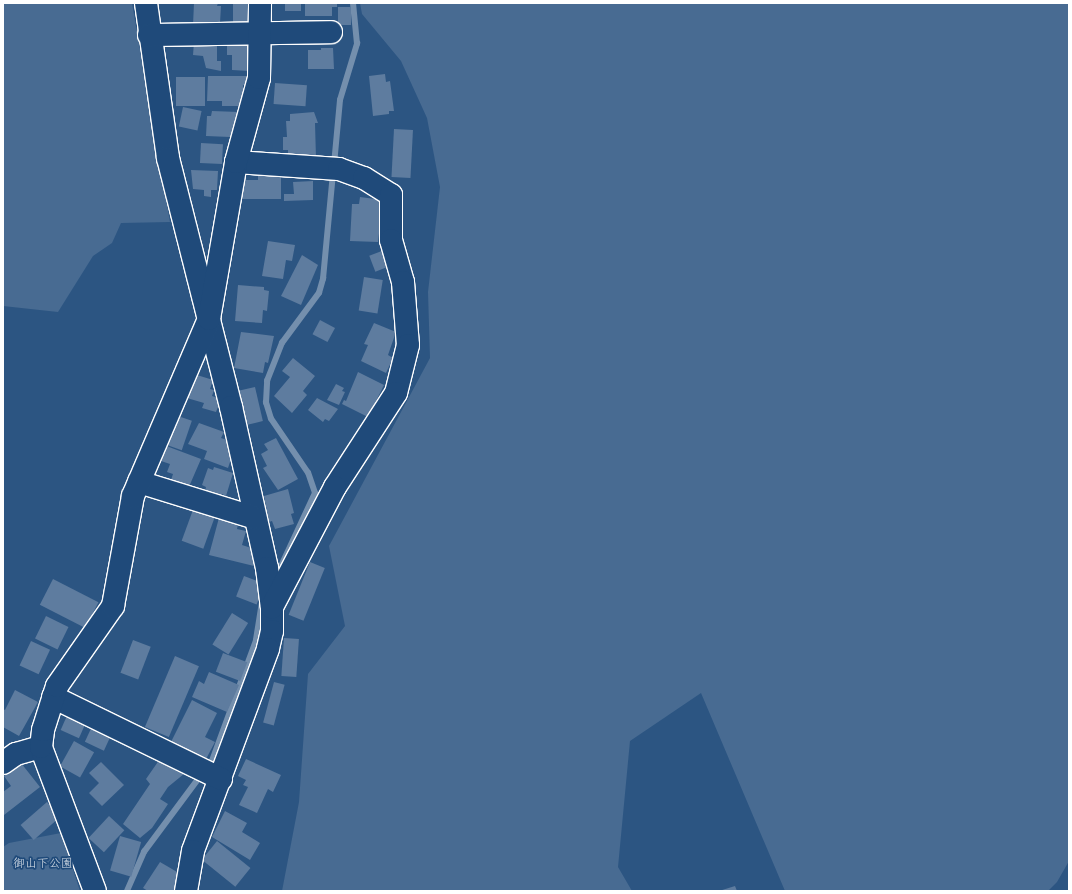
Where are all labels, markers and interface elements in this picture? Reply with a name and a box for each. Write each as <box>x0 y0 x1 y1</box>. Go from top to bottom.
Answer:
park label: 御山下公園 <box>13 857 73 871</box>

